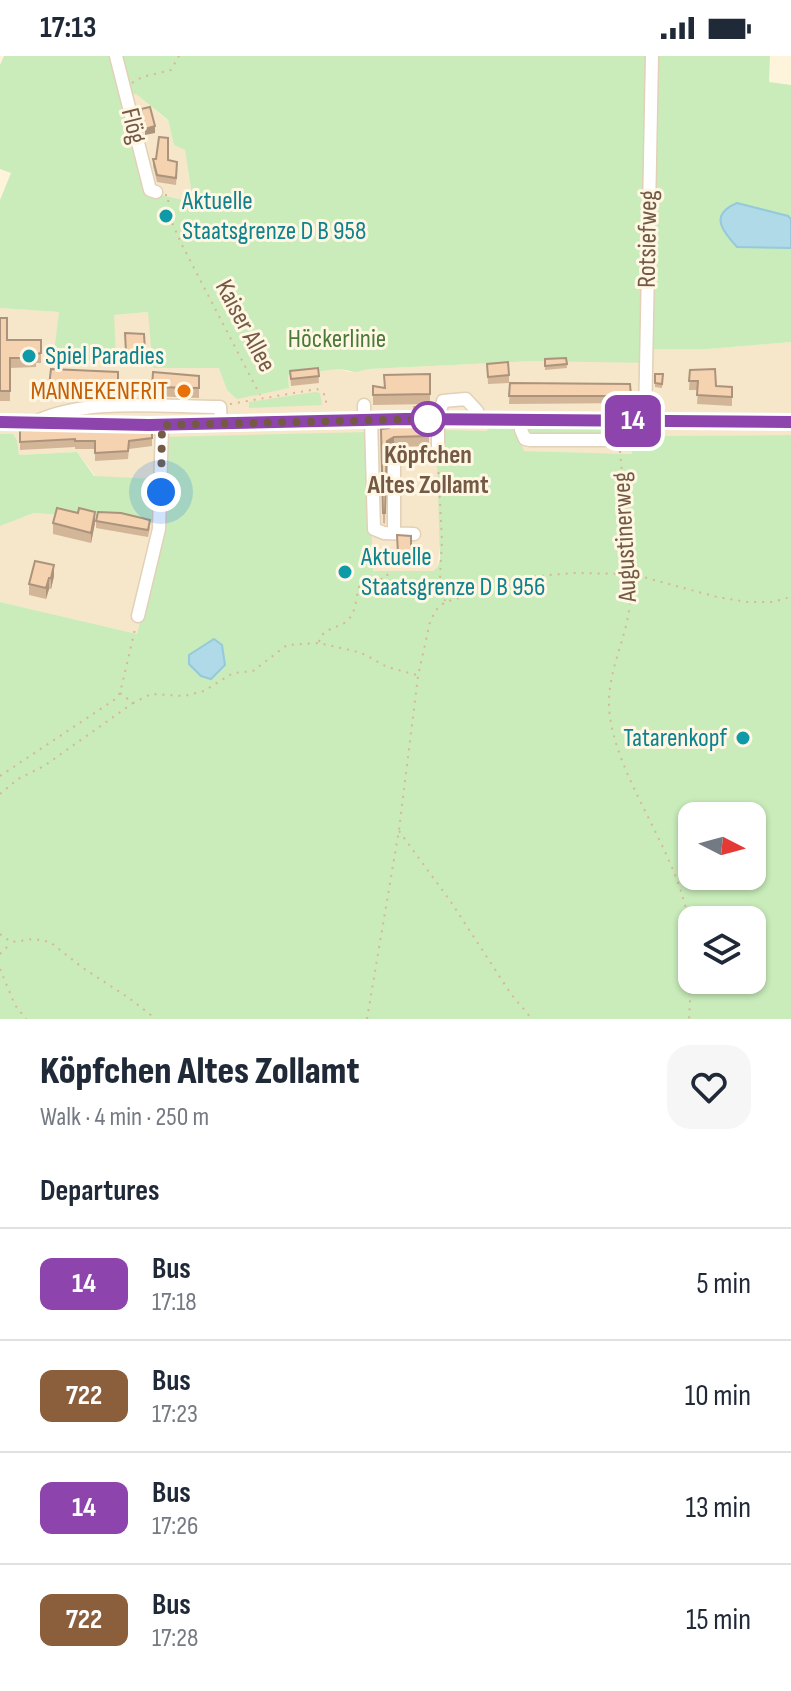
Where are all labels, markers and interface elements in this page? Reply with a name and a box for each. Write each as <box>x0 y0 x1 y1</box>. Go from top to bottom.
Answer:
text: 17:13 <box>40 10 96 46</box>
street label: Flög <box>114 105 152 147</box>
place label: Aktuelle Staatsgrenze D B 958 <box>181 186 366 247</box>
street label: Rotsiefweg <box>632 190 664 288</box>
marker: Aktuelle Staatsgrenze D B 958 <box>157 207 175 225</box>
street label: Kaiser Allee <box>208 275 282 377</box>
park label: Höckerlinie <box>288 324 386 355</box>
place label: Spiel Paradies <box>45 341 164 372</box>
marker: Spiel Paradies <box>20 347 38 365</box>
place label: MANNEKENFRIT <box>31 376 168 407</box>
marker: MANNEKENFRIT <box>175 382 193 400</box>
line badge: 14 <box>597 395 669 447</box>
marker: Köpfchen Altes Zollamt <box>411 402 445 436</box>
text: 14 <box>621 404 645 437</box>
place label: Köpfchen Altes Zollamt <box>366 440 489 501</box>
street label: Augustinerweg <box>606 471 644 604</box>
your location <box>141 472 181 512</box>
place label: Aktuelle Staatsgrenze D B 956 <box>360 542 545 603</box>
marker: Aktuelle Staatsgrenze D B 956 <box>336 563 354 581</box>
place label: Tatarenkopf <box>623 723 727 754</box>
marker: Tatarenkopf <box>734 729 752 747</box>
north arrow <box>678 802 766 890</box>
map controls <box>678 802 766 994</box>
button: layers <box>678 906 766 994</box>
button: heart <box>667 1045 751 1129</box>
text: Köpfchen Altes Zollamt <box>40 1049 359 1094</box>
text: Walk · 4 min · 250 m <box>40 1102 209 1133</box>
text: Departures <box>40 1173 160 1209</box>
text: Bus <box>152 1251 191 1287</box>
text: 5 min <box>697 1266 751 1302</box>
text: 14 <box>72 1267 96 1300</box>
text: 17:18 <box>152 1287 197 1318</box>
text: Bus <box>152 1363 191 1399</box>
text: 10 min <box>685 1378 751 1414</box>
text: 722 <box>66 1379 102 1412</box>
text: 17:23 <box>152 1399 198 1430</box>
text: Bus <box>152 1475 191 1511</box>
text: 13 min <box>685 1490 751 1526</box>
text: 14 <box>72 1491 96 1524</box>
text: 17:26 <box>152 1511 198 1542</box>
text: Bus <box>152 1587 191 1623</box>
text: 15 min <box>686 1602 751 1638</box>
text: 722 <box>66 1603 102 1636</box>
text: 17:28 <box>152 1623 198 1654</box>

